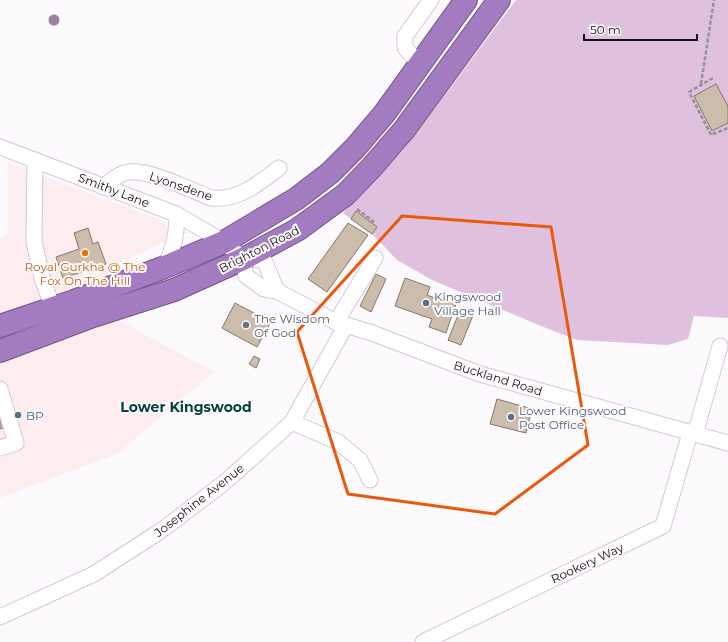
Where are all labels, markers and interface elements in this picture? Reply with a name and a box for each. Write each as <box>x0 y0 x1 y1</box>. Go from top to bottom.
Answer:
scale bar <box>584 16 697 42</box>
text: 50 m <box>590 22 621 37</box>
street label: Lyonsdene <box>148 168 214 204</box>
street label: Smithy Lane <box>76 170 152 210</box>
street label: Brighton Road <box>216 222 302 276</box>
marker: Royal Gurkha @ The Fox On The Hill <box>80 248 90 258</box>
place label: Royal Gurkha @ The Fox On The Hill <box>24 259 146 288</box>
place label: Kingswood Village Hall <box>434 289 501 318</box>
marker: Kingswood Village Hall <box>421 298 431 308</box>
place label: The Wisdom Of God <box>254 311 330 340</box>
marker: The Wisdom Of God <box>241 320 251 330</box>
street label: Buckland Road <box>452 357 544 399</box>
district label: Lower Kingswood <box>120 398 252 416</box>
place label: Lower Kingswood Post Office <box>519 403 626 432</box>
place label: BP <box>26 408 44 423</box>
marker: BP <box>13 410 23 420</box>
marker: Lower Kingswood Post Office <box>506 412 516 422</box>
street label: Josephine Avenue <box>150 460 247 540</box>
street label: Rookery Way <box>548 539 626 586</box>

